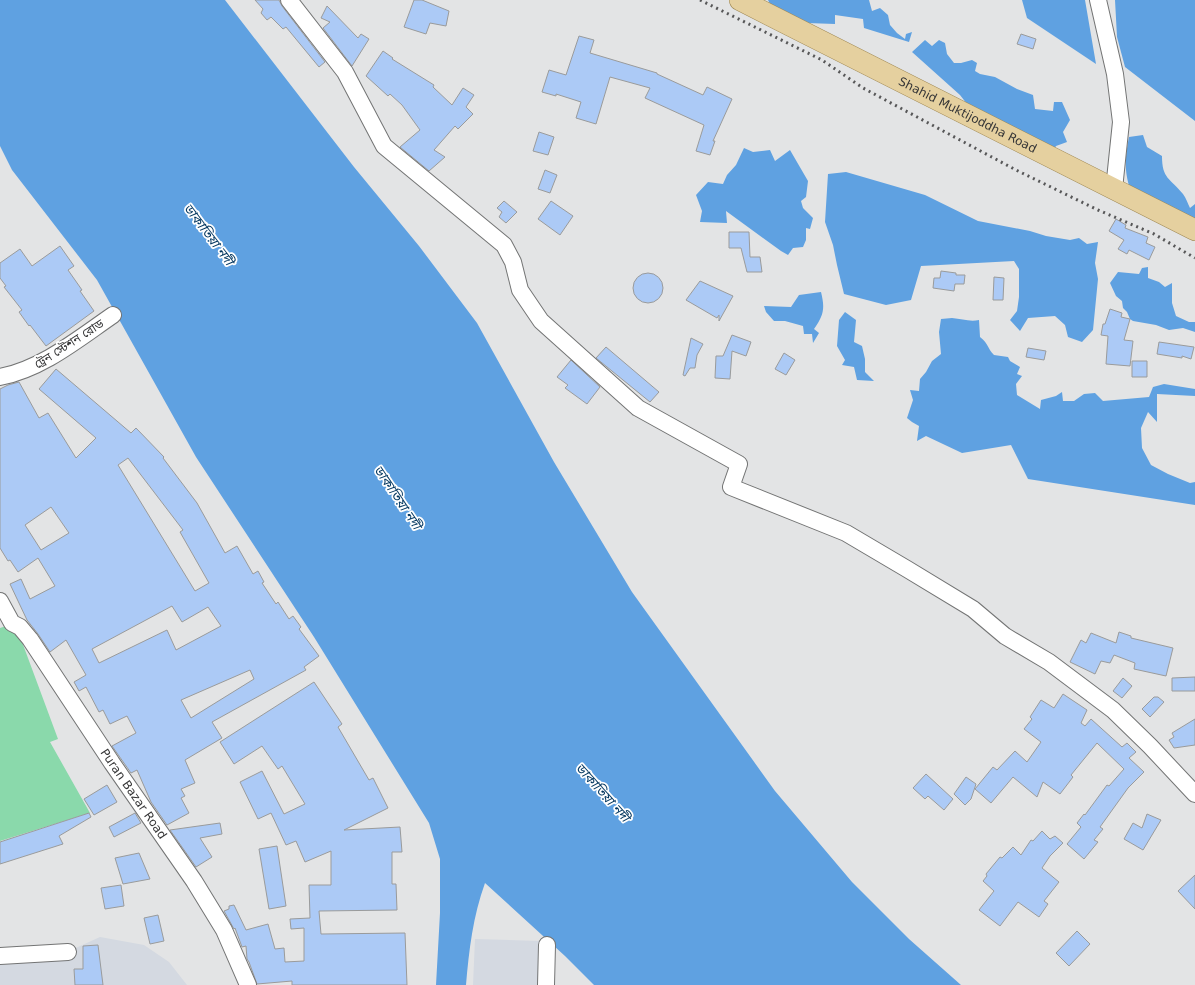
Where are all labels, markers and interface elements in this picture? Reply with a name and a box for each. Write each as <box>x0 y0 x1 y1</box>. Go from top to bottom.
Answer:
street label: Shahid Muktijoddha Road <box>896 74 1039 156</box>
water label: ডাকাতিয়া নদী <box>180 200 238 270</box>
street label: ট্রেন স্টেশন রোড <box>31 315 107 372</box>
water label: ডাকাতিয়া নদী <box>371 463 426 534</box>
street label: Puran Bazar Road <box>98 746 170 842</box>
water label: ডাকাতিয়া নদী <box>572 760 634 827</box>

